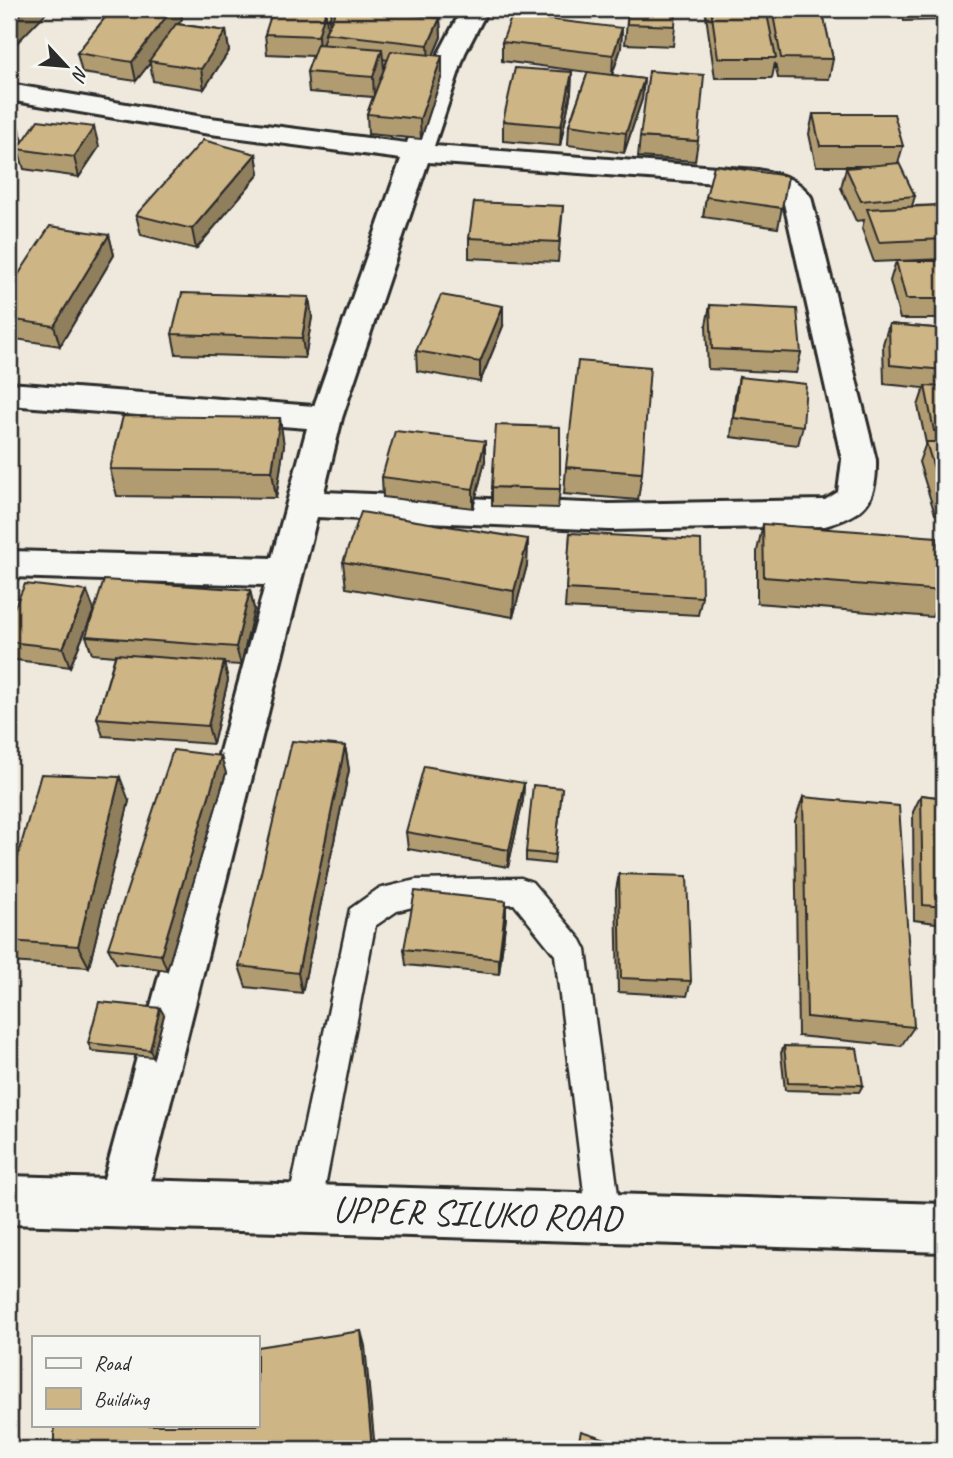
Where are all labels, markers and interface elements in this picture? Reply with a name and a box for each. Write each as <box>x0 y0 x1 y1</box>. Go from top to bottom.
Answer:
north arrow <box>32 32 102 102</box>
text: N <box>66 62 94 86</box>
street label: UPPER SILUKO ROAD <box>332 1185 625 1242</box>
legend <box>32 1336 259 1426</box>
text: Road <box>94 1350 133 1376</box>
text: Building <box>94 1386 151 1412</box>

